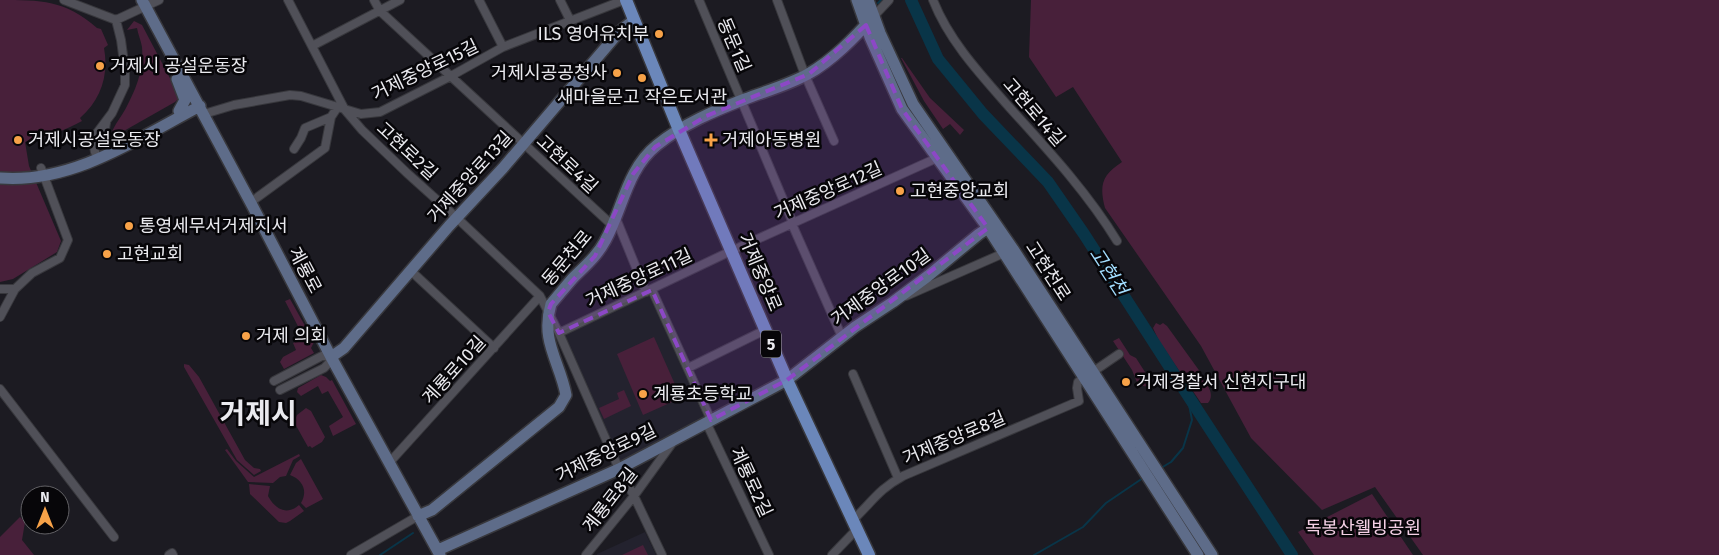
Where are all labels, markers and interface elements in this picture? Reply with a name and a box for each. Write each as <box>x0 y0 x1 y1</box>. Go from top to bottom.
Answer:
street label: 동문1길 <box>713 14 755 76</box>
place label: ILS 영어유치부 <box>538 23 649 45</box>
marker: ILS 영어유치부 <box>653 28 665 40</box>
street label: 거제중앙로15길 <box>368 35 482 105</box>
place label: 거제시 공설운동장 <box>110 55 247 77</box>
marker: 거제시 공설운동장 <box>94 60 106 72</box>
place label: 거제시공공청사 <box>491 62 607 84</box>
marker: 거제시공공청사 <box>611 67 623 79</box>
marker: 새마을문고 작은도서관 <box>636 72 648 84</box>
street label: 고현로14길 <box>998 73 1070 151</box>
place label: 새마을문고 작은도서관 <box>557 86 728 108</box>
street label: 고현로2길 <box>372 117 442 185</box>
street label: 거제중앙로13길 <box>423 126 517 228</box>
place label: 거제시공설운동장 <box>28 129 160 151</box>
place label: 거제아동병원 <box>722 129 821 151</box>
street label: 고현로4길 <box>532 130 602 198</box>
marker: 거제아동병원 <box>704 133 718 147</box>
marker: 거제시공설운동장 <box>12 134 24 146</box>
street label: 거제중앙로12길 <box>771 157 885 225</box>
place label: 고현중앙교회 <box>910 180 1009 202</box>
marker: 고현중앙교회 <box>894 185 906 197</box>
place label: 통영세무서거제지서 <box>139 215 288 237</box>
marker: 통영세무서거제지서 <box>123 220 135 232</box>
street label: 동문천로 <box>537 226 597 290</box>
street label: 거제중앙로 <box>734 230 786 314</box>
street label: 고현천로 <box>1021 237 1075 305</box>
place label: 고현교회 <box>117 243 183 265</box>
street label: 계룡로 <box>284 243 326 297</box>
water label: 고현천 <box>1085 243 1133 301</box>
street label: 거제중앙로11길 <box>582 244 696 312</box>
street label: 거제중앙로10길 <box>827 244 935 330</box>
marker: 고현교회 <box>101 248 113 260</box>
place label: 거제 의회 <box>256 325 327 347</box>
marker: 거제 의회 <box>240 330 252 342</box>
road number: 5 <box>761 330 781 358</box>
street label: 계룡로10길 <box>418 331 490 409</box>
place label: 거제경찰서 신현지구대 <box>1136 371 1306 393</box>
marker: 거제경찰서 신현지구대 <box>1120 376 1132 388</box>
place label: 계룡초등학교 <box>653 383 752 405</box>
marker: 계룡초등학교 <box>637 388 649 400</box>
district label: 거제시 <box>219 397 297 430</box>
street label: 거제중앙로8길 <box>899 407 1009 469</box>
street label: 거제중앙로9길 <box>552 419 660 487</box>
street label: 계룡로2길 <box>725 443 777 521</box>
street label: 계룡로8길 <box>578 463 642 537</box>
north arrow <box>20 485 70 535</box>
text: N <box>40 489 50 506</box>
park label: 독봉산웰빙공원 <box>1305 517 1421 539</box>

